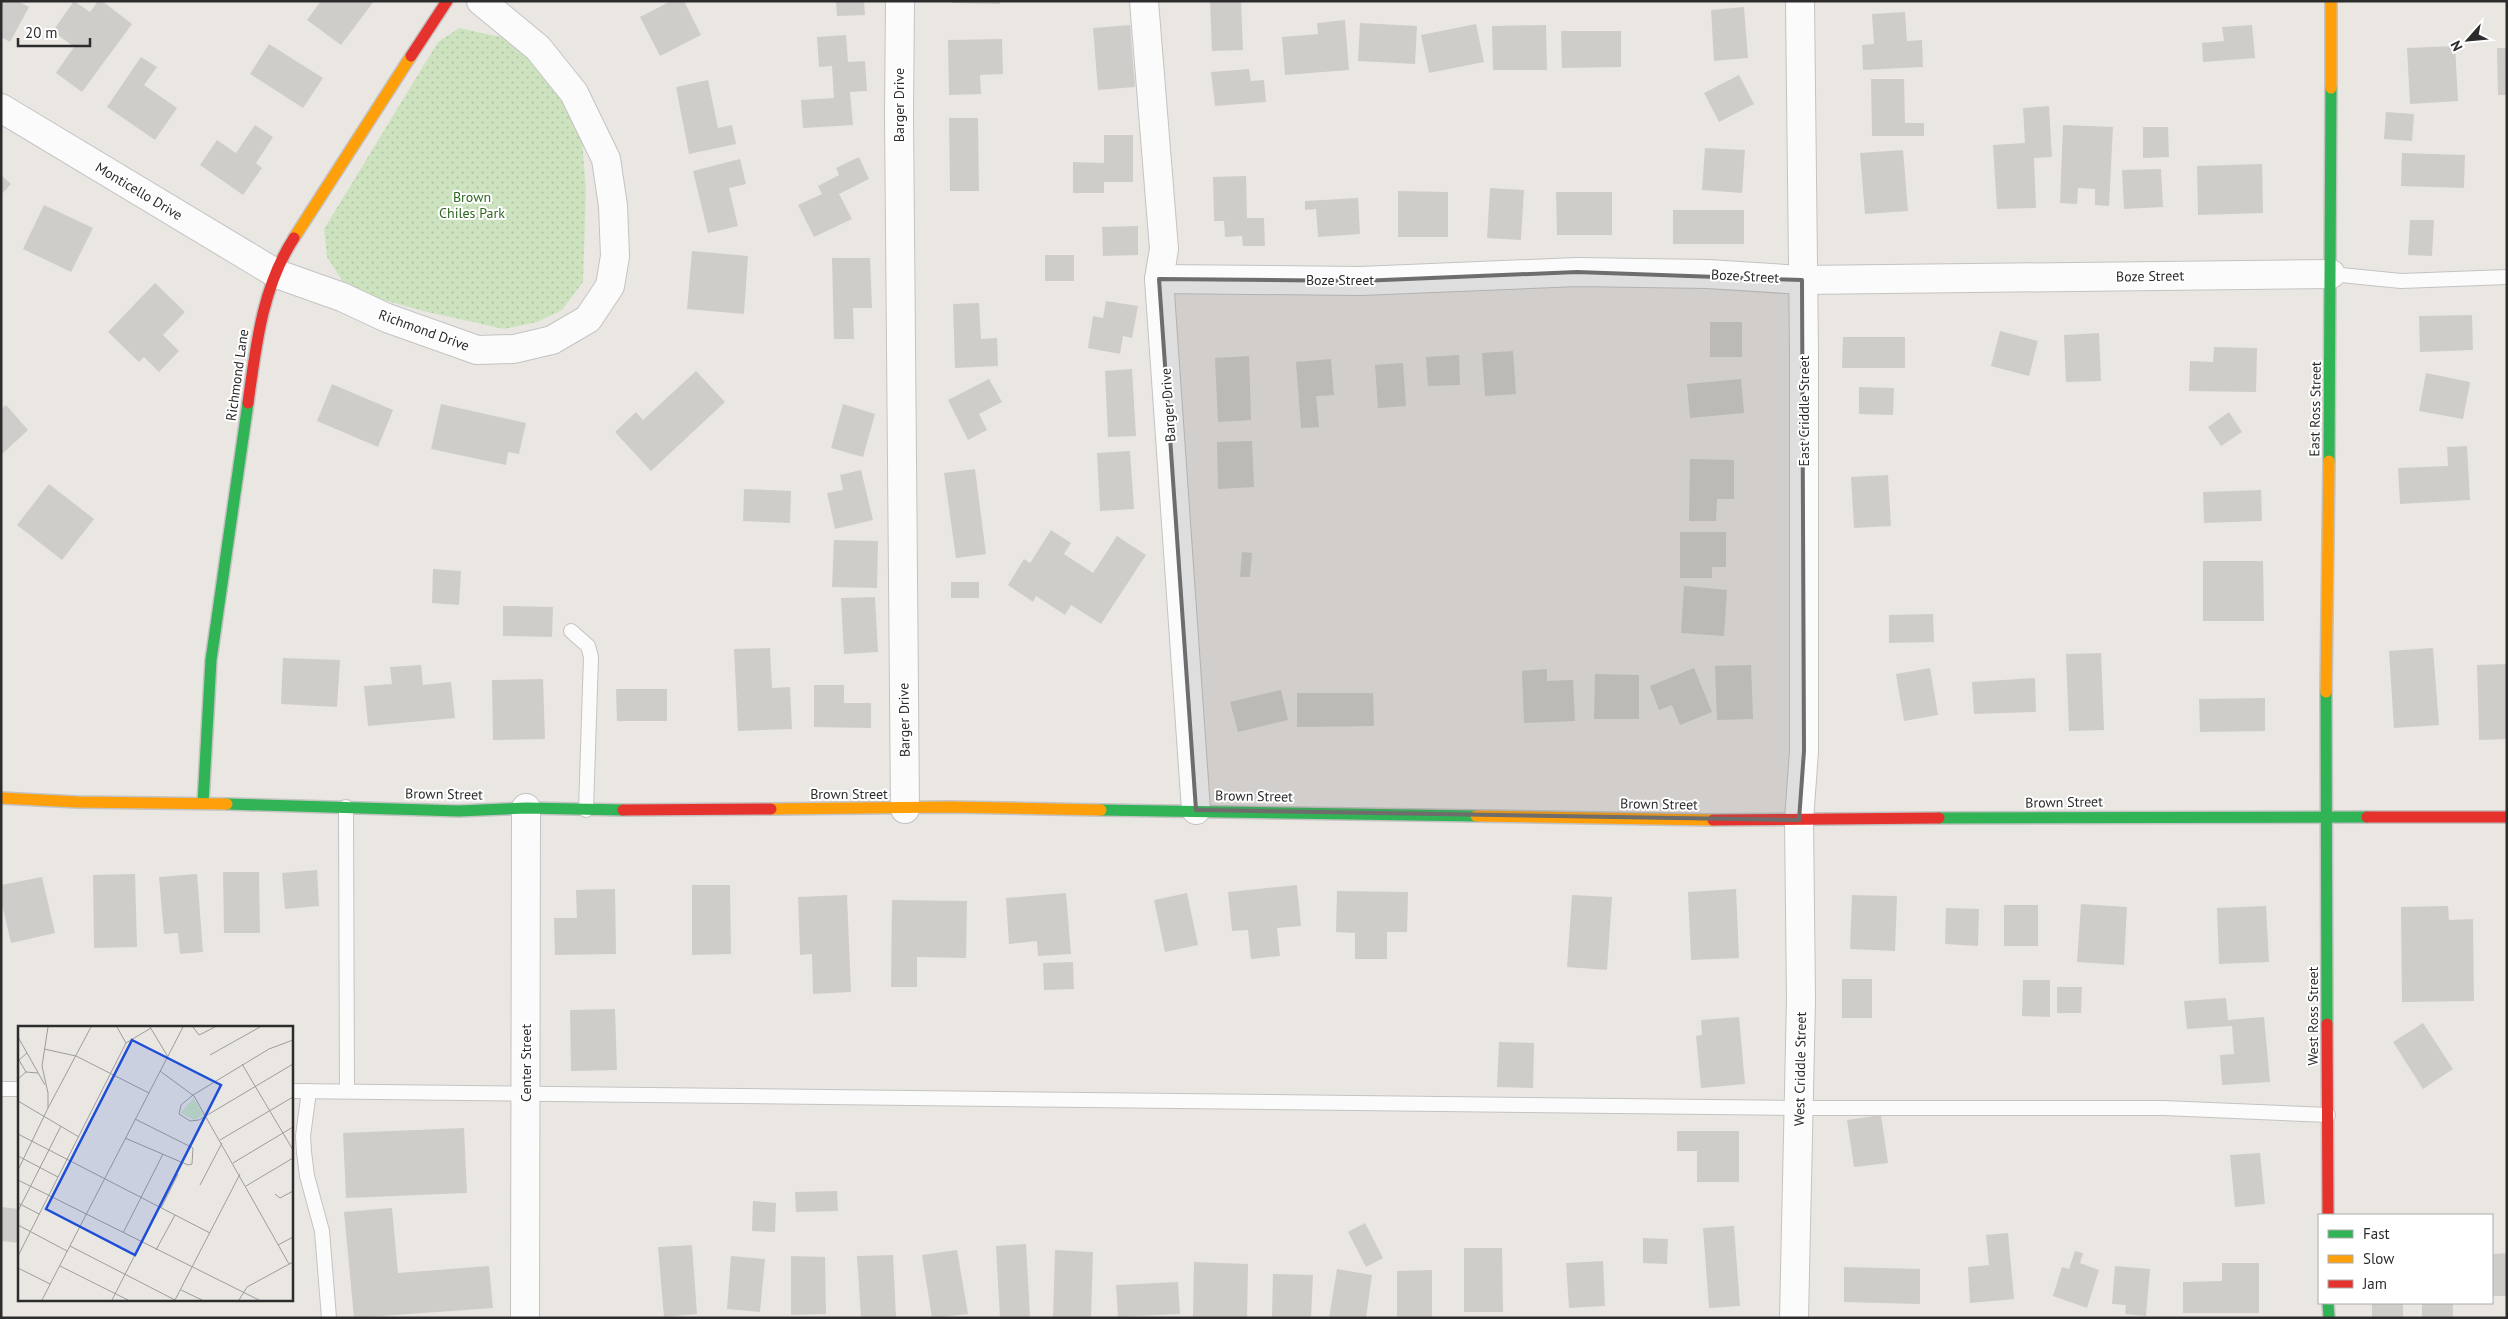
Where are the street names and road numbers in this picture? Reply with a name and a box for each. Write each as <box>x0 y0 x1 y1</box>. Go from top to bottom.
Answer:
street label: Barger Drive <box>890 68 908 142</box>
street label: Monticello Drive <box>92 158 186 224</box>
street label: Boze Street <box>1711 265 1780 287</box>
street label: Boze Street <box>2116 266 2184 286</box>
street label: Boze Street <box>1306 271 1374 289</box>
street label: Richmond Drive <box>376 305 472 355</box>
street label: Richmond Lane <box>222 328 252 422</box>
street label: East Criddle Street <box>1795 355 1813 466</box>
street label: East Ross Street <box>2305 361 2325 457</box>
street label: Barger Drive <box>1156 367 1180 443</box>
street label: Barger Drive <box>894 683 914 757</box>
street label: Brown Street <box>405 784 483 804</box>
street label: Brown Street <box>810 785 888 803</box>
street label: Brown Street <box>1215 786 1293 806</box>
street label: Brown Street <box>2025 792 2103 812</box>
street label: Brown Street <box>1620 794 1698 814</box>
street label: West Ross Street <box>2304 966 2322 1065</box>
street label: West Criddle Street <box>1790 1011 1810 1126</box>
street label: Center Street <box>517 1024 535 1102</box>

